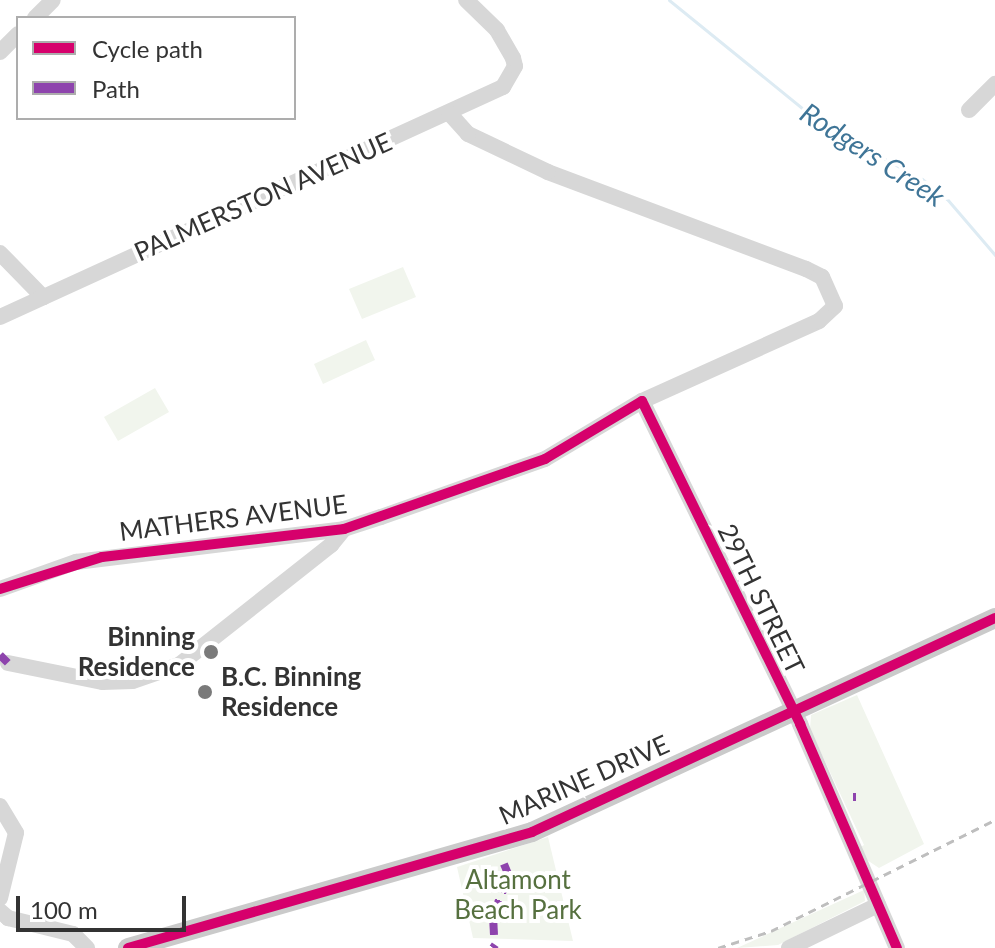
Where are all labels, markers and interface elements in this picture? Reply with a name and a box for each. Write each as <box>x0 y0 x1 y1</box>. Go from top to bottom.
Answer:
legend <box>16 16 296 120</box>
text: Cycle path <box>92 34 203 63</box>
text: Path <box>92 74 140 103</box>
water label: Rodgers Creek <box>795 95 951 213</box>
street label: PALMERSTON AVENUE <box>129 126 397 268</box>
street label: MATHERS AVENUE <box>117 489 349 547</box>
street label: 29TH STREET <box>711 519 811 679</box>
place label: Binning Residence <box>78 621 195 682</box>
marker: Binning Residence <box>202 643 220 661</box>
place label: B.C. Binning Residence <box>221 661 361 722</box>
marker: B.C. Binning Residence <box>196 683 214 701</box>
street label: MARINE DRIVE <box>494 729 674 831</box>
park label: Altamont Beach Park <box>454 864 582 926</box>
scale bar <box>20 880 190 930</box>
text: 100 m <box>30 895 98 924</box>

